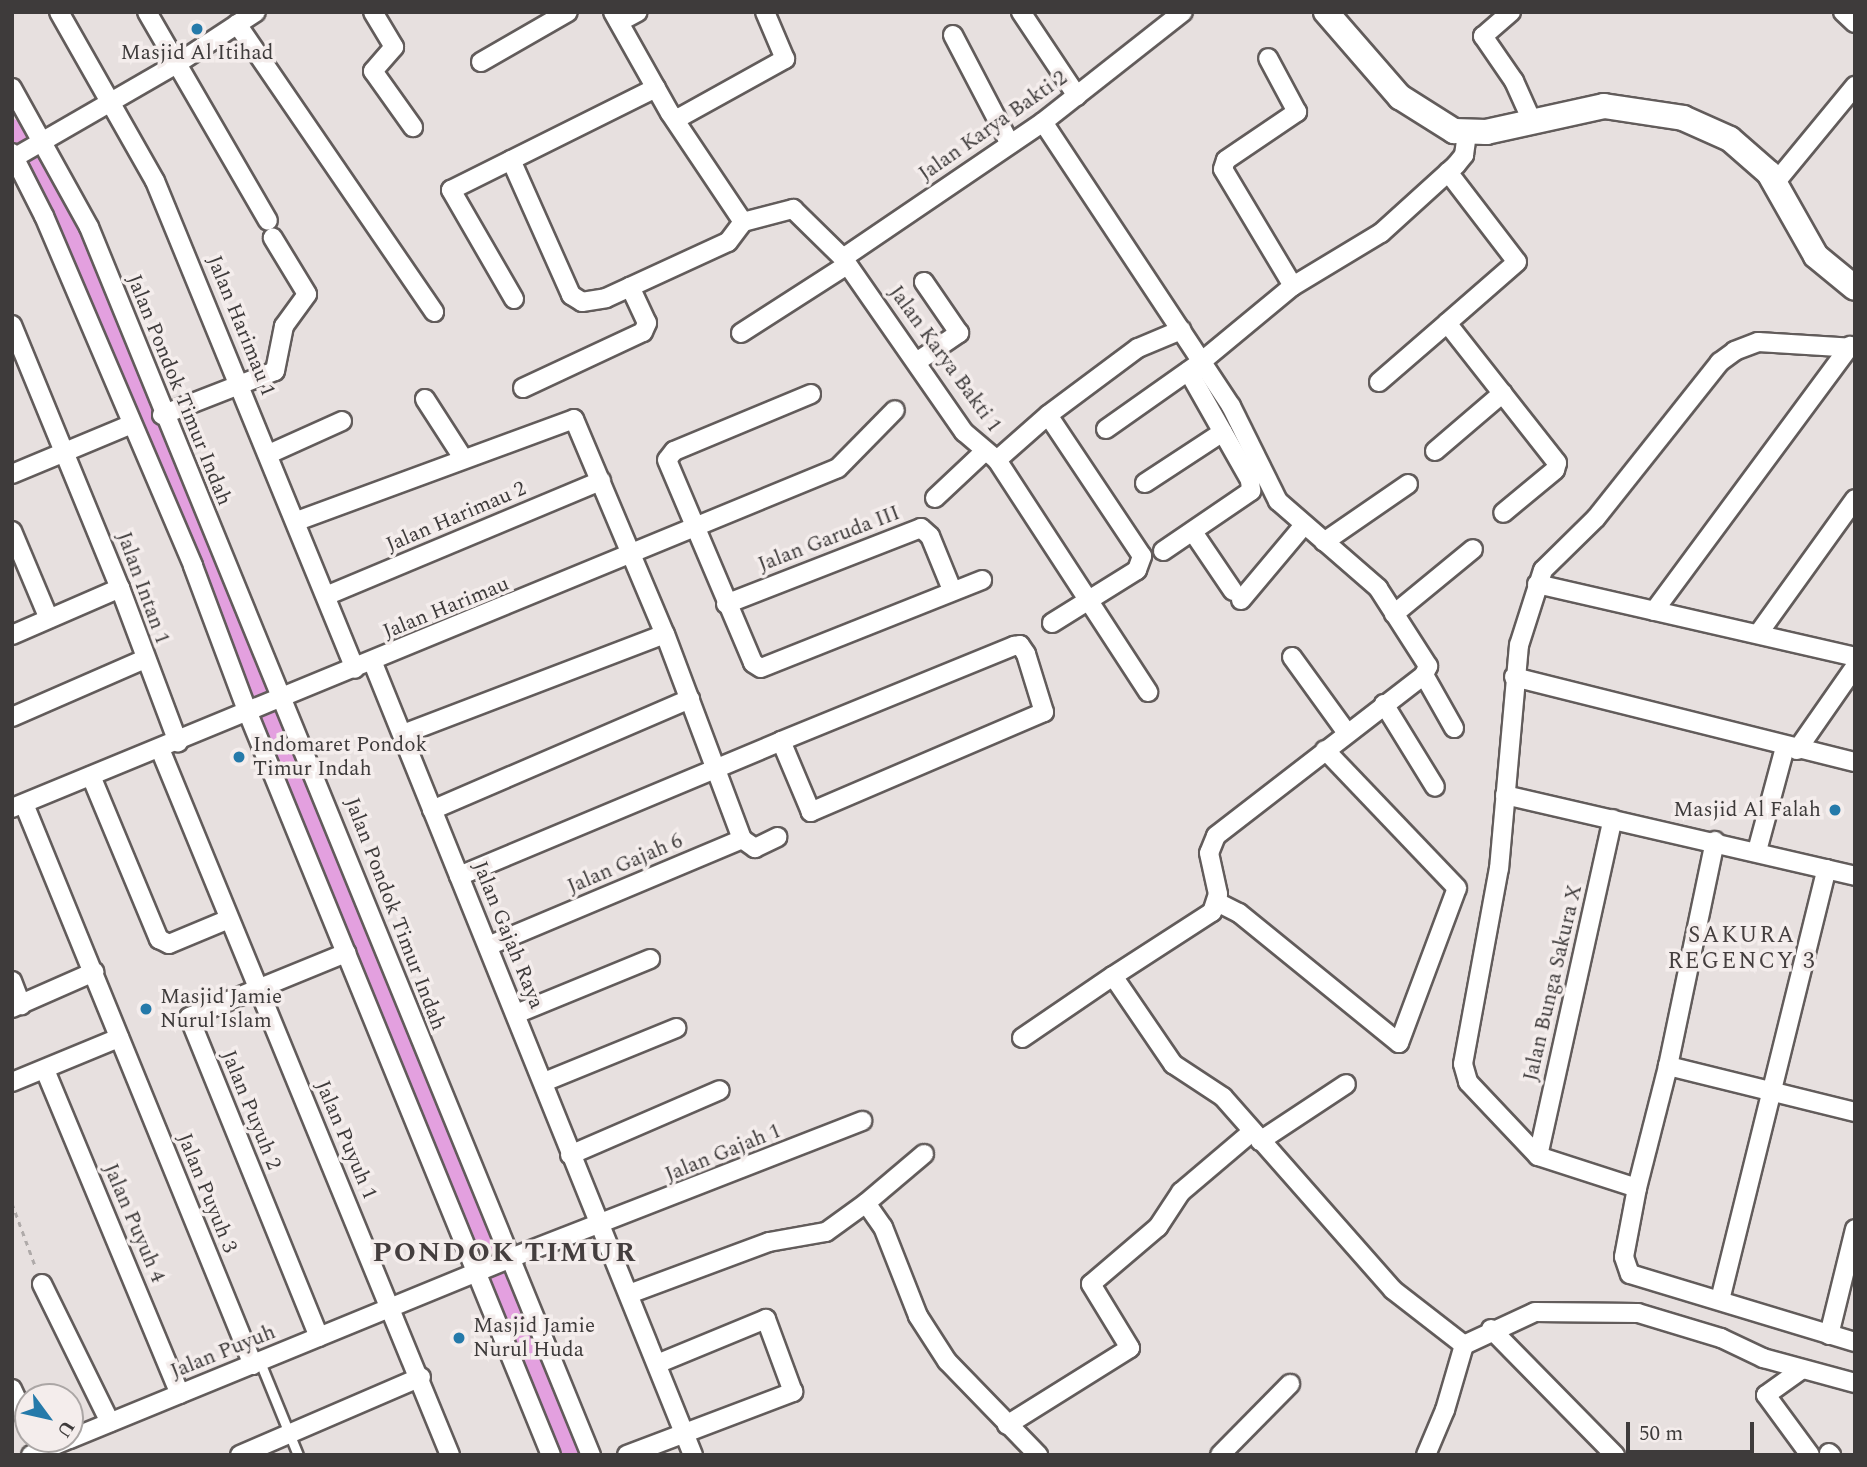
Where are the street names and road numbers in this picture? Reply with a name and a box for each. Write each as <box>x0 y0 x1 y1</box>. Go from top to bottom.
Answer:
street label: Jalan Karya Bakti 2 <box>914 65 1072 187</box>
street label: Jalan Harimau 1 <box>201 252 281 400</box>
street label: Jalan Pondok Timur Indah <box>121 271 237 509</box>
street label: Jalan Karya Bakti 1 <box>883 281 1007 437</box>
street label: Jalan Harimau 2 <box>382 476 530 558</box>
street label: Jalan Garuda III <box>754 500 904 578</box>
street label: Jalan Intan 1 <box>111 528 175 648</box>
street label: Jalan Harimau <box>379 571 513 645</box>
street label: Jalan Pondok Timur Indah <box>339 794 451 1034</box>
street label: Jalan Gajah 6 <box>564 828 686 900</box>
street label: Jalan Gajah Raya <box>467 858 549 1012</box>
street label: Jalan Bunga Sakura X <box>1518 882 1588 1084</box>
street label: Jalan Puyuh 2 <box>216 1047 286 1173</box>
street label: Jalan Puyuh 1 <box>310 1077 382 1203</box>
street label: Jalan Gajah 1 <box>661 1118 785 1188</box>
street label: Jalan Puyuh 3 <box>172 1130 242 1256</box>
street label: Jalan Puyuh 4 <box>98 1160 170 1286</box>
street label: Jalan Puyuh <box>167 1320 279 1384</box>

